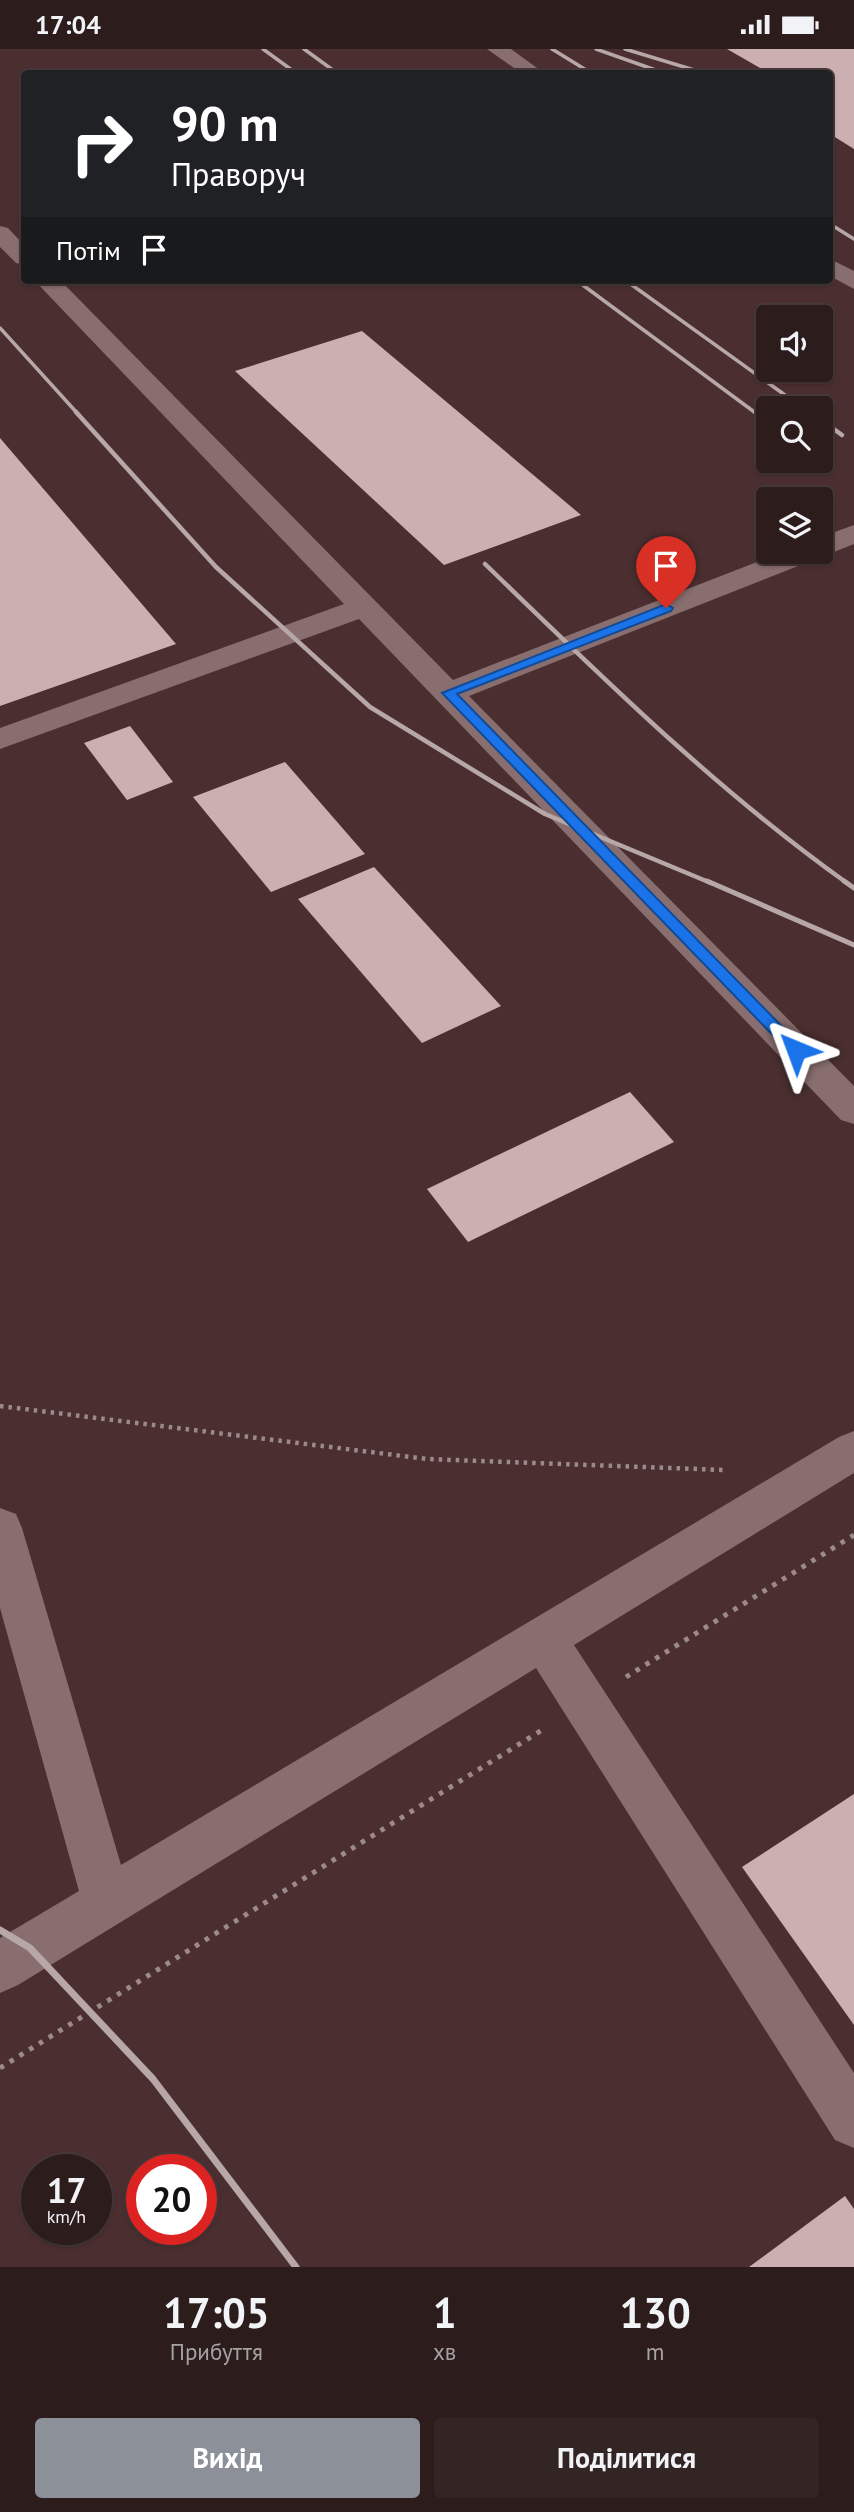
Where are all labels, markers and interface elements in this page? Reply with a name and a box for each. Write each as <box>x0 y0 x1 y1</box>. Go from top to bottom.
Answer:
text: 17:04 <box>35 8 101 41</box>
text: 90 m <box>171 91 278 155</box>
icon: right <box>56 98 147 189</box>
text: Праворуч <box>171 153 306 195</box>
icon: arrive <box>135 231 173 269</box>
text: Потім <box>56 234 121 267</box>
map controls <box>756 305 833 564</box>
button: sound <box>756 305 833 382</box>
button: search <box>756 396 833 473</box>
button: layers <box>756 487 833 564</box>
pin <box>636 536 696 608</box>
icon: arrive <box>647 547 685 585</box>
position arrow <box>759 1013 833 1087</box>
speed limit sign: 20 <box>126 2154 217 2245</box>
text: 17 <box>47 2167 86 2213</box>
text: km/h <box>47 2205 86 2228</box>
text: 17:05 <box>163 2285 270 2340</box>
text: 1 <box>433 2285 456 2340</box>
text: 130 <box>619 2285 691 2340</box>
text: Прибуття <box>170 2337 263 2366</box>
text: хв <box>433 2337 456 2366</box>
text: m <box>646 2337 665 2366</box>
button: Вихід <box>35 2418 420 2498</box>
button: Поділитися <box>434 2418 819 2498</box>

